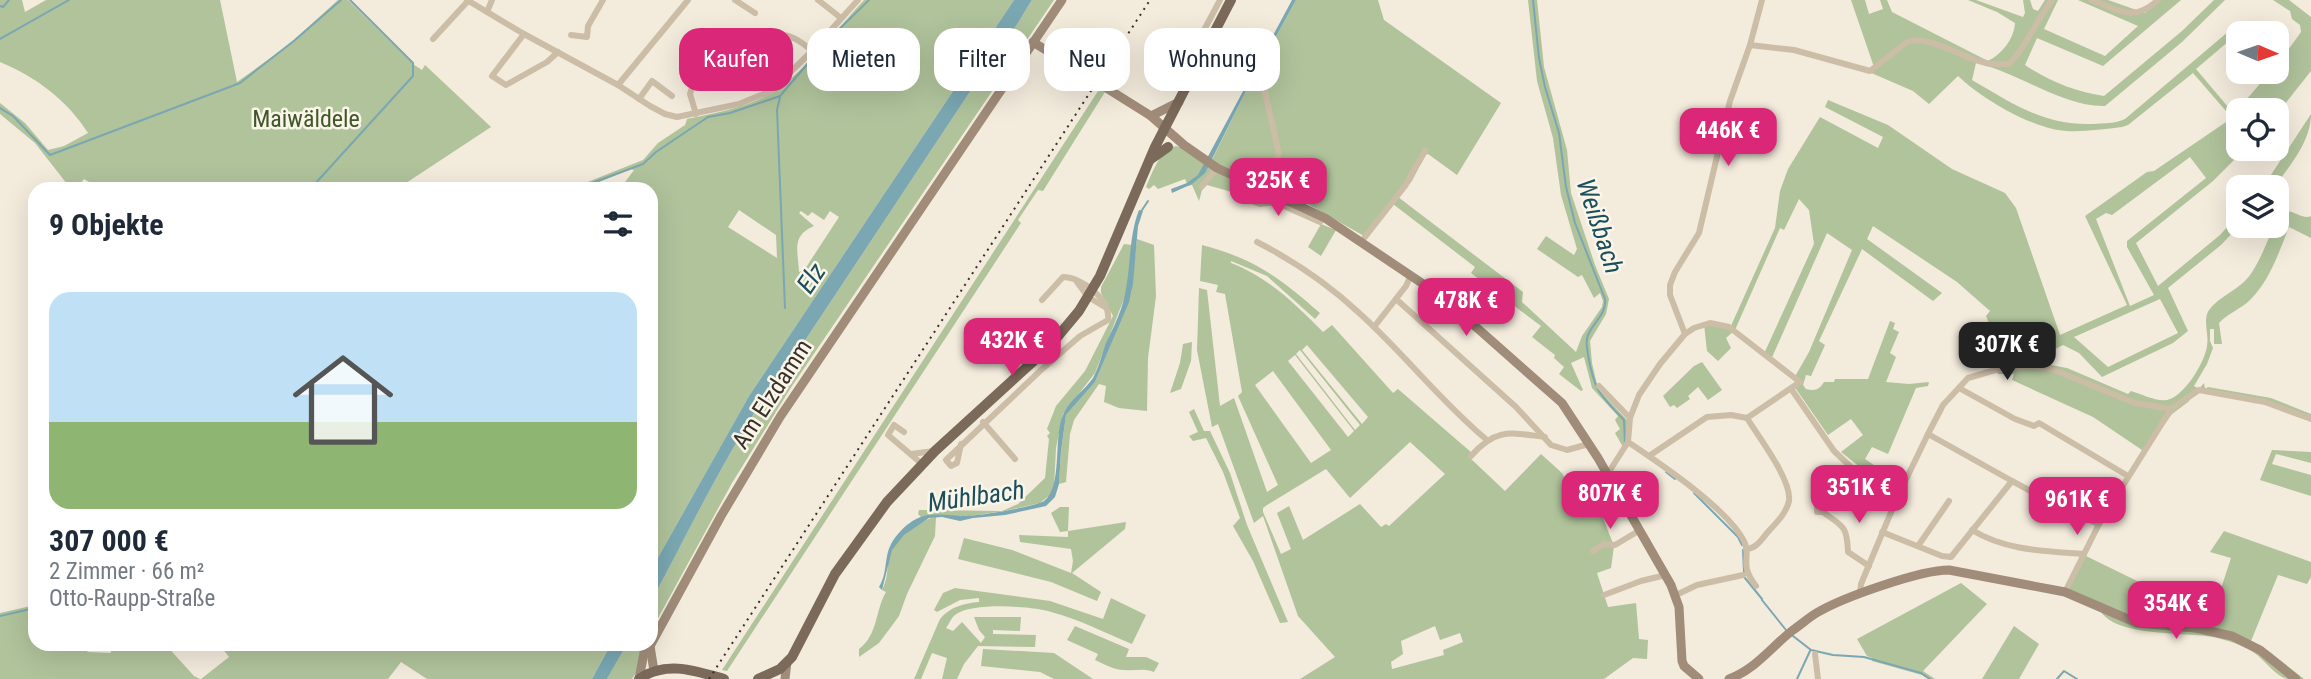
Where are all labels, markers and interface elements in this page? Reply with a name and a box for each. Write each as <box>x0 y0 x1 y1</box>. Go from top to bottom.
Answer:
north arrow <box>2226 21 2289 84</box>
map controls <box>2226 21 2289 238</box>
chip: Kaufen <box>679 28 793 91</box>
chip: Mieten <box>807 28 920 91</box>
chip: Filter <box>934 28 1030 91</box>
chip: Neu <box>1044 28 1130 91</box>
chip: Wohnung <box>1144 28 1280 91</box>
button: locate <box>2226 98 2289 161</box>
park label: Maiwäldele <box>252 105 360 133</box>
pin: 446K € <box>1671 108 1785 168</box>
text: 446K € <box>1696 117 1760 144</box>
pin: 325K € <box>1221 158 1335 218</box>
text: 325K € <box>1246 167 1310 194</box>
water label: Weißbach <box>1571 175 1629 277</box>
button: layers <box>2226 175 2289 238</box>
icon: filters <box>599 205 637 243</box>
text: 9 Objekte <box>49 207 164 242</box>
water label: Elz <box>790 257 832 299</box>
pin: 478K € <box>1409 278 1523 338</box>
text: 478K € <box>1434 287 1498 314</box>
pin: 432K € <box>955 318 1069 378</box>
pin: 307K € <box>1950 322 2064 382</box>
text: 432K € <box>980 327 1044 354</box>
text: 307K € <box>1975 331 2039 358</box>
street label: Am Elzdamm <box>726 334 818 454</box>
icon: home <box>280 337 406 463</box>
pin: 351K € <box>1802 466 1916 525</box>
pin: 807K € <box>1553 472 1667 531</box>
water label: Mühlbach <box>926 474 1026 518</box>
text: 351K € <box>1827 474 1891 501</box>
pin: 961K € <box>2020 477 2134 537</box>
text: 807K € <box>1578 480 1642 507</box>
text: 961K € <box>2045 486 2109 513</box>
text: 307 000 € <box>49 523 169 558</box>
text: 2 Zimmer · 66 m² <box>49 558 204 585</box>
pin: 354K € <box>2119 582 2233 641</box>
text: Otto-Raupp-Straße <box>49 585 215 612</box>
text: 354K € <box>2144 590 2208 617</box>

